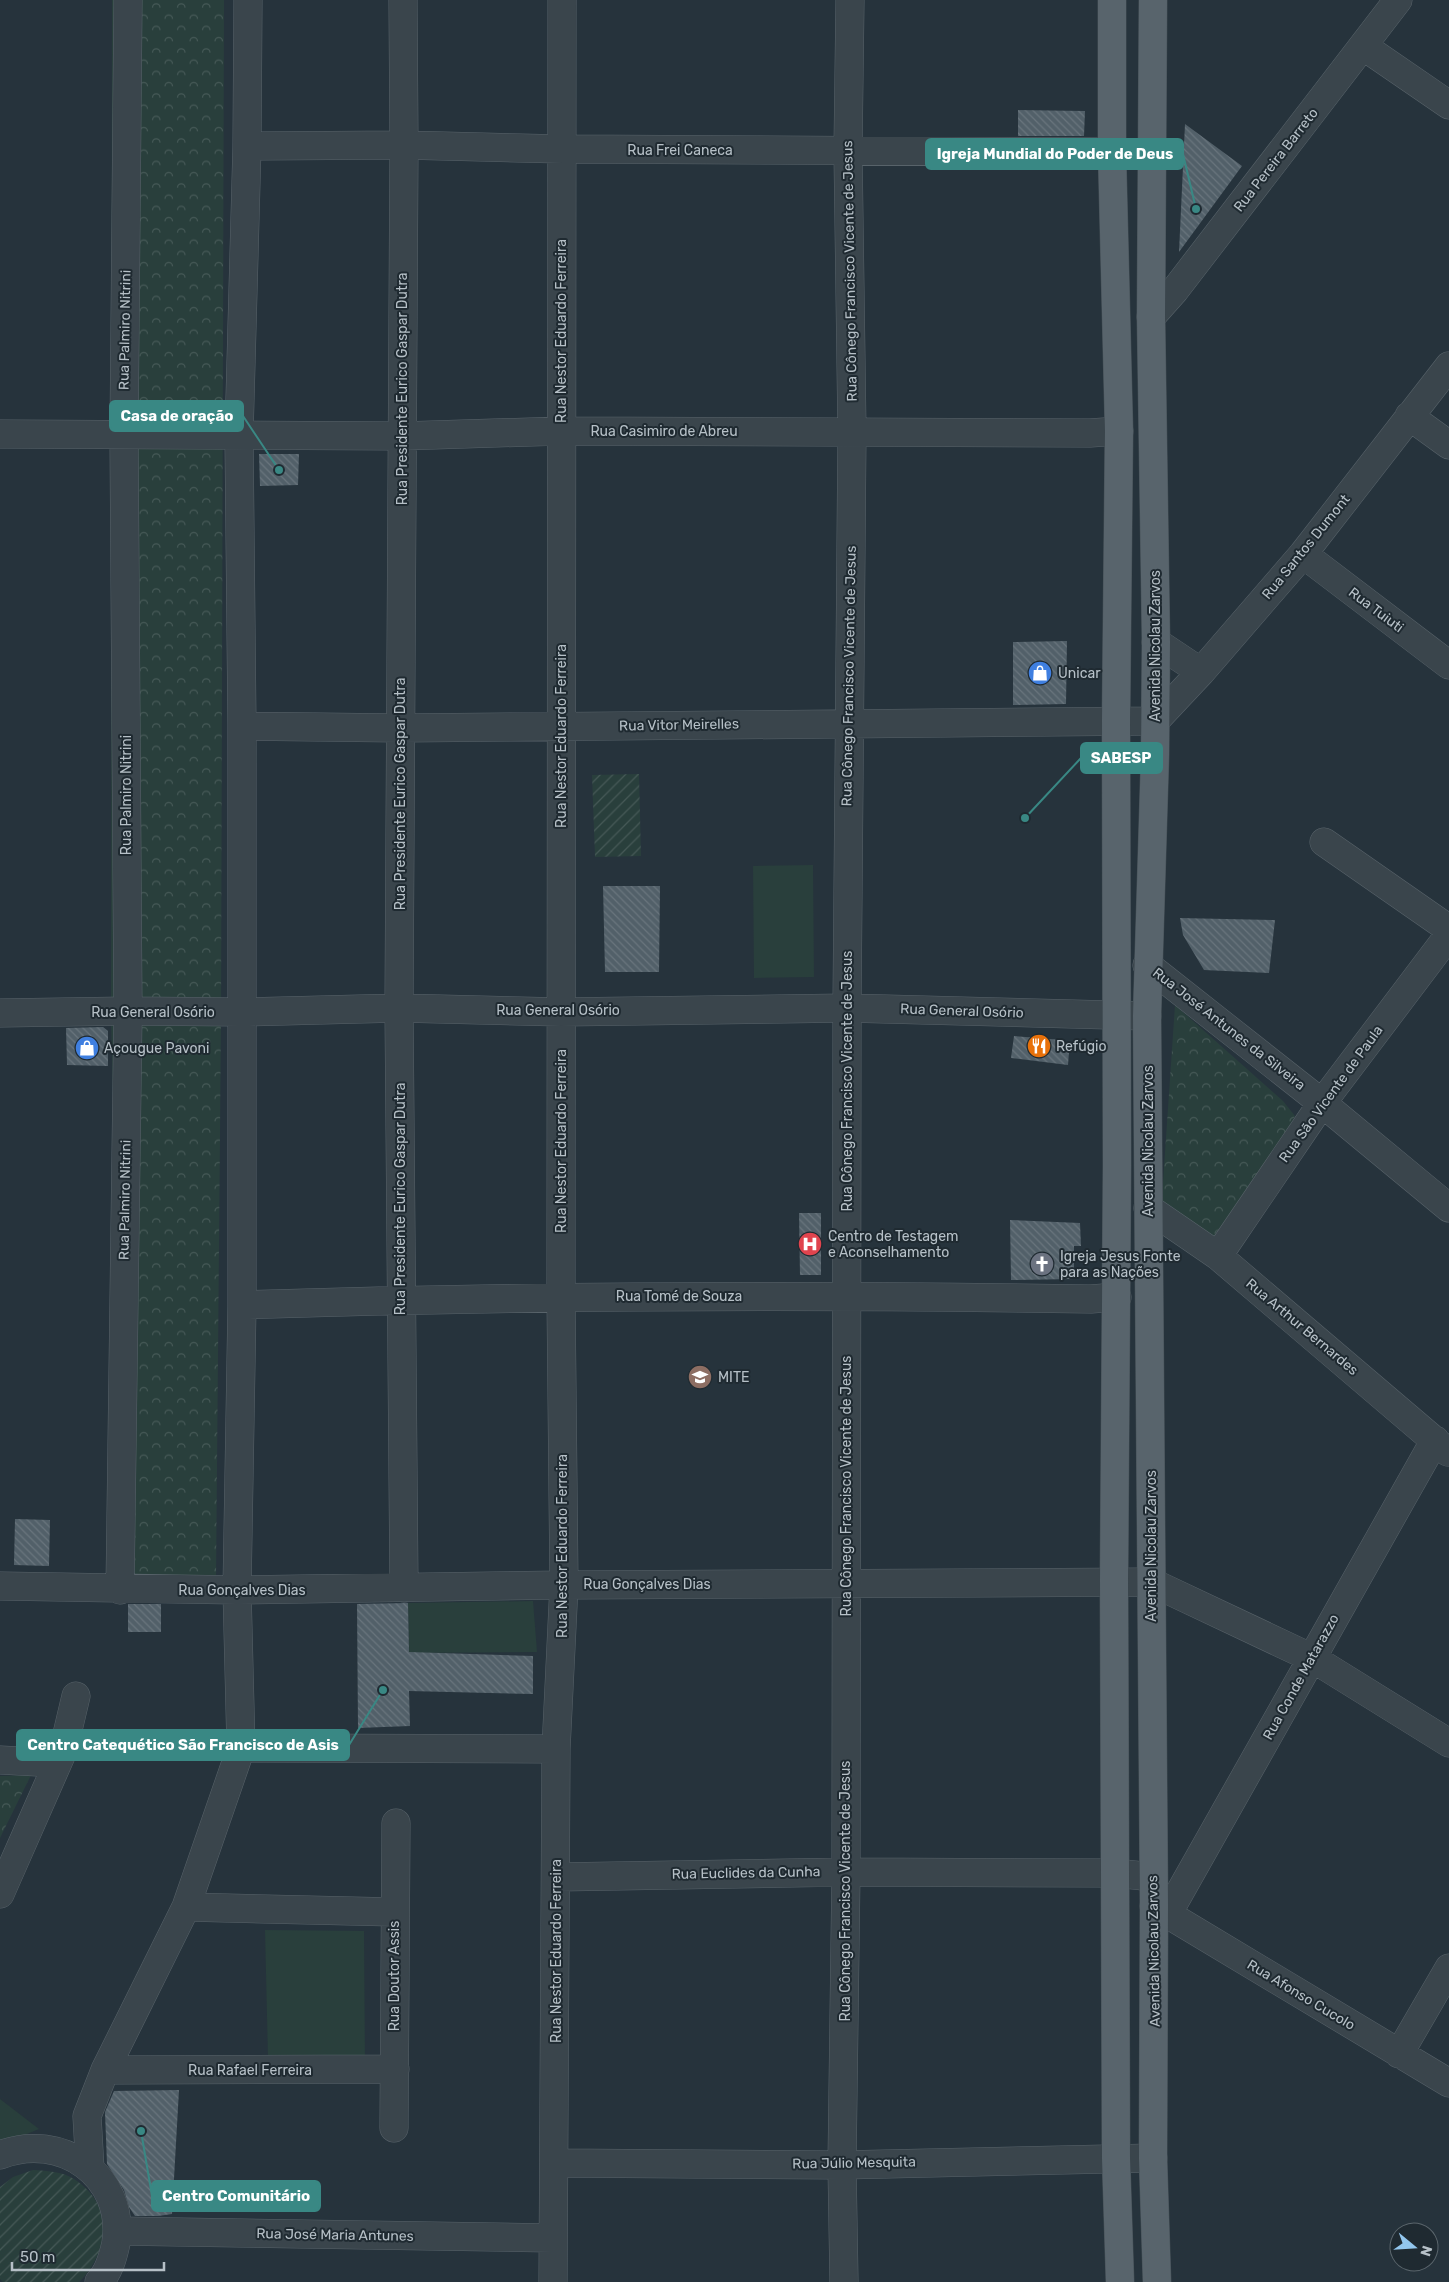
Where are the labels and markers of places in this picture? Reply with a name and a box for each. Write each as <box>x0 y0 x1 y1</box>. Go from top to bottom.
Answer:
callout: Igreja Mundial do Poder de Deus <box>926 139 1183 169</box>
callout: Casa de oração <box>110 401 243 431</box>
shop icon: Unicar <box>1027 660 1053 686</box>
place label: Unicar <box>1058 665 1101 682</box>
callout: SABESP <box>1081 743 1162 773</box>
restaurant icon: Refúgio <box>1026 1033 1052 1059</box>
shop icon: Açougue Pavoni <box>74 1035 100 1061</box>
place label: Refúgio <box>1056 1038 1106 1055</box>
place label: Açougue Pavoni <box>104 1040 209 1057</box>
place label: Centro de Testagem e Aconselhamento <box>828 1228 959 1261</box>
hospital icon: Centro de Testagem e Aconselhamento <box>797 1231 823 1257</box>
place label: Igreja Jesus Fonte para as Nações <box>1060 1248 1181 1281</box>
church icon: Igreja Jesus Fonte para as Nações <box>1029 1251 1055 1277</box>
school or university icon: MITE <box>687 1364 713 1390</box>
place label: MITE <box>718 1369 750 1386</box>
callout: Centro Catequético São Francisco de Asis <box>17 1730 349 1760</box>
callout: Centro Comunitário <box>152 2181 320 2211</box>

